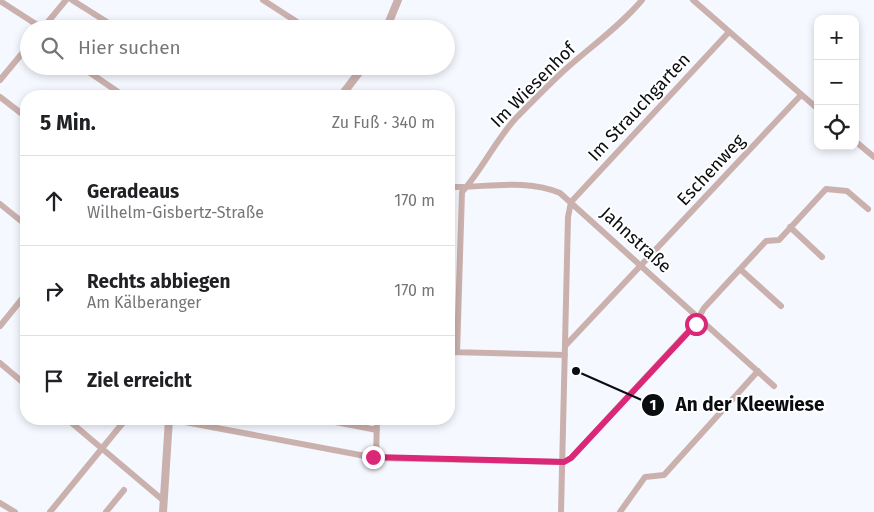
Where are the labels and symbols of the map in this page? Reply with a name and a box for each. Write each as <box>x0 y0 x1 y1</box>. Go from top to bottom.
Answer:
street label: Im Wiesenhof <box>486 37 581 132</box>
street label: Im Strauchgarten <box>583 48 695 166</box>
street label: Eschenweg <box>672 129 750 210</box>
street label: Jahnstraße <box>596 202 676 278</box>
route start <box>685 313 708 336</box>
callout: An der Kleewiese <box>640 388 834 422</box>
text: An der Kleewiese <box>675 393 824 416</box>
text: 1 <box>650 396 656 414</box>
route end <box>362 446 385 469</box>

